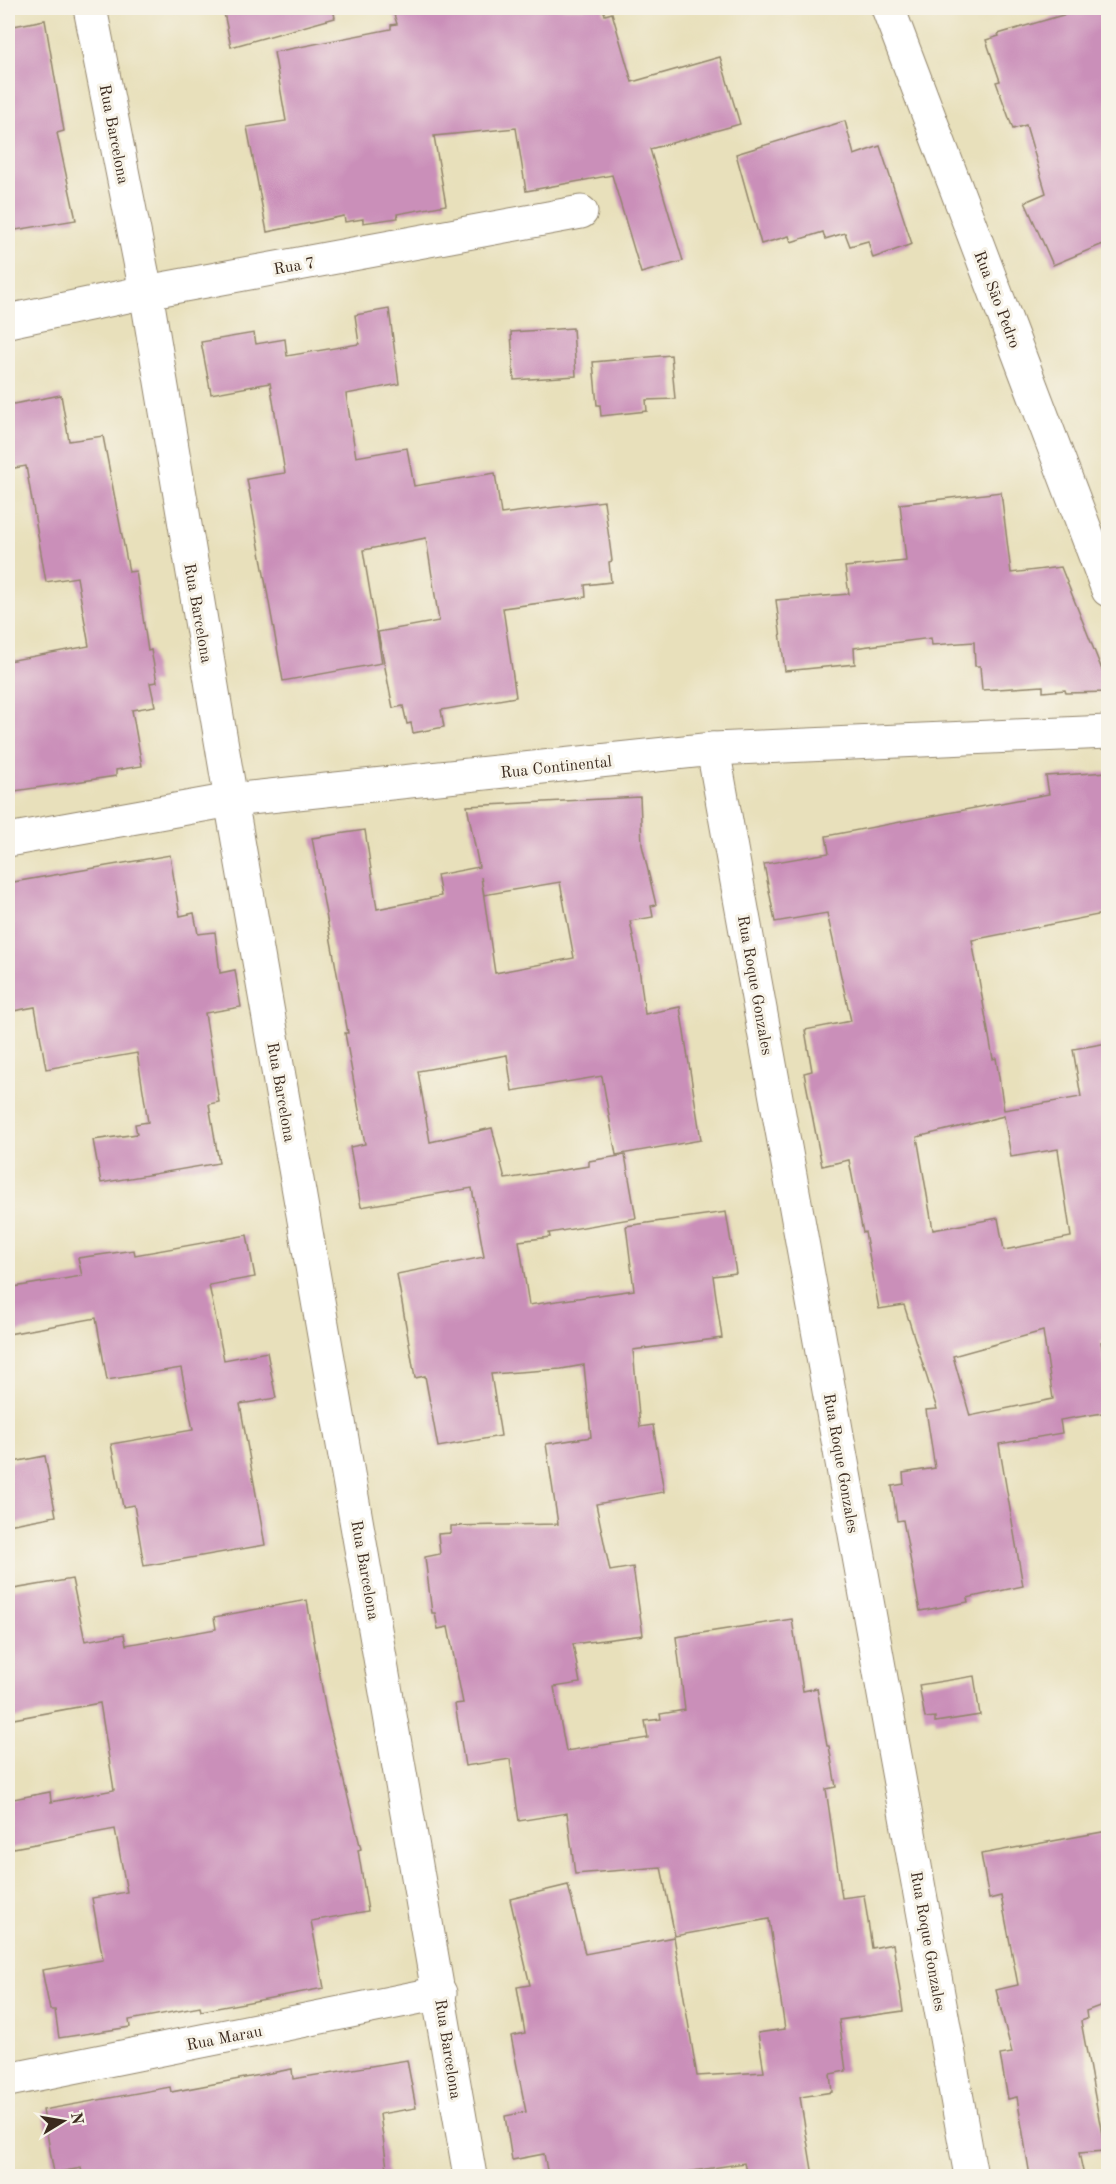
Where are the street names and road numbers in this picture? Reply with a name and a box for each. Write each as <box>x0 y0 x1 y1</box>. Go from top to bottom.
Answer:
street label: Rua Barcelona <box>96 83 131 186</box>
street label: Rua São Pedro <box>970 249 1022 351</box>
street label: Rua 7 <box>272 255 316 278</box>
street label: Rua Barcelona <box>180 562 214 665</box>
street label: Rua Continental <box>500 754 613 782</box>
street label: Rua Roque Gonzales <box>734 914 774 1057</box>
street label: Rua Barcelona <box>263 1041 297 1144</box>
street label: Rua Roque Gonzales <box>820 1392 860 1535</box>
street label: Rua Barcelona <box>347 1519 381 1622</box>
street label: Rua Roque Gonzales <box>907 1870 947 2013</box>
street label: Rua Barcelona <box>431 1998 463 2101</box>
street label: Rua Marau <box>185 2024 264 2054</box>

